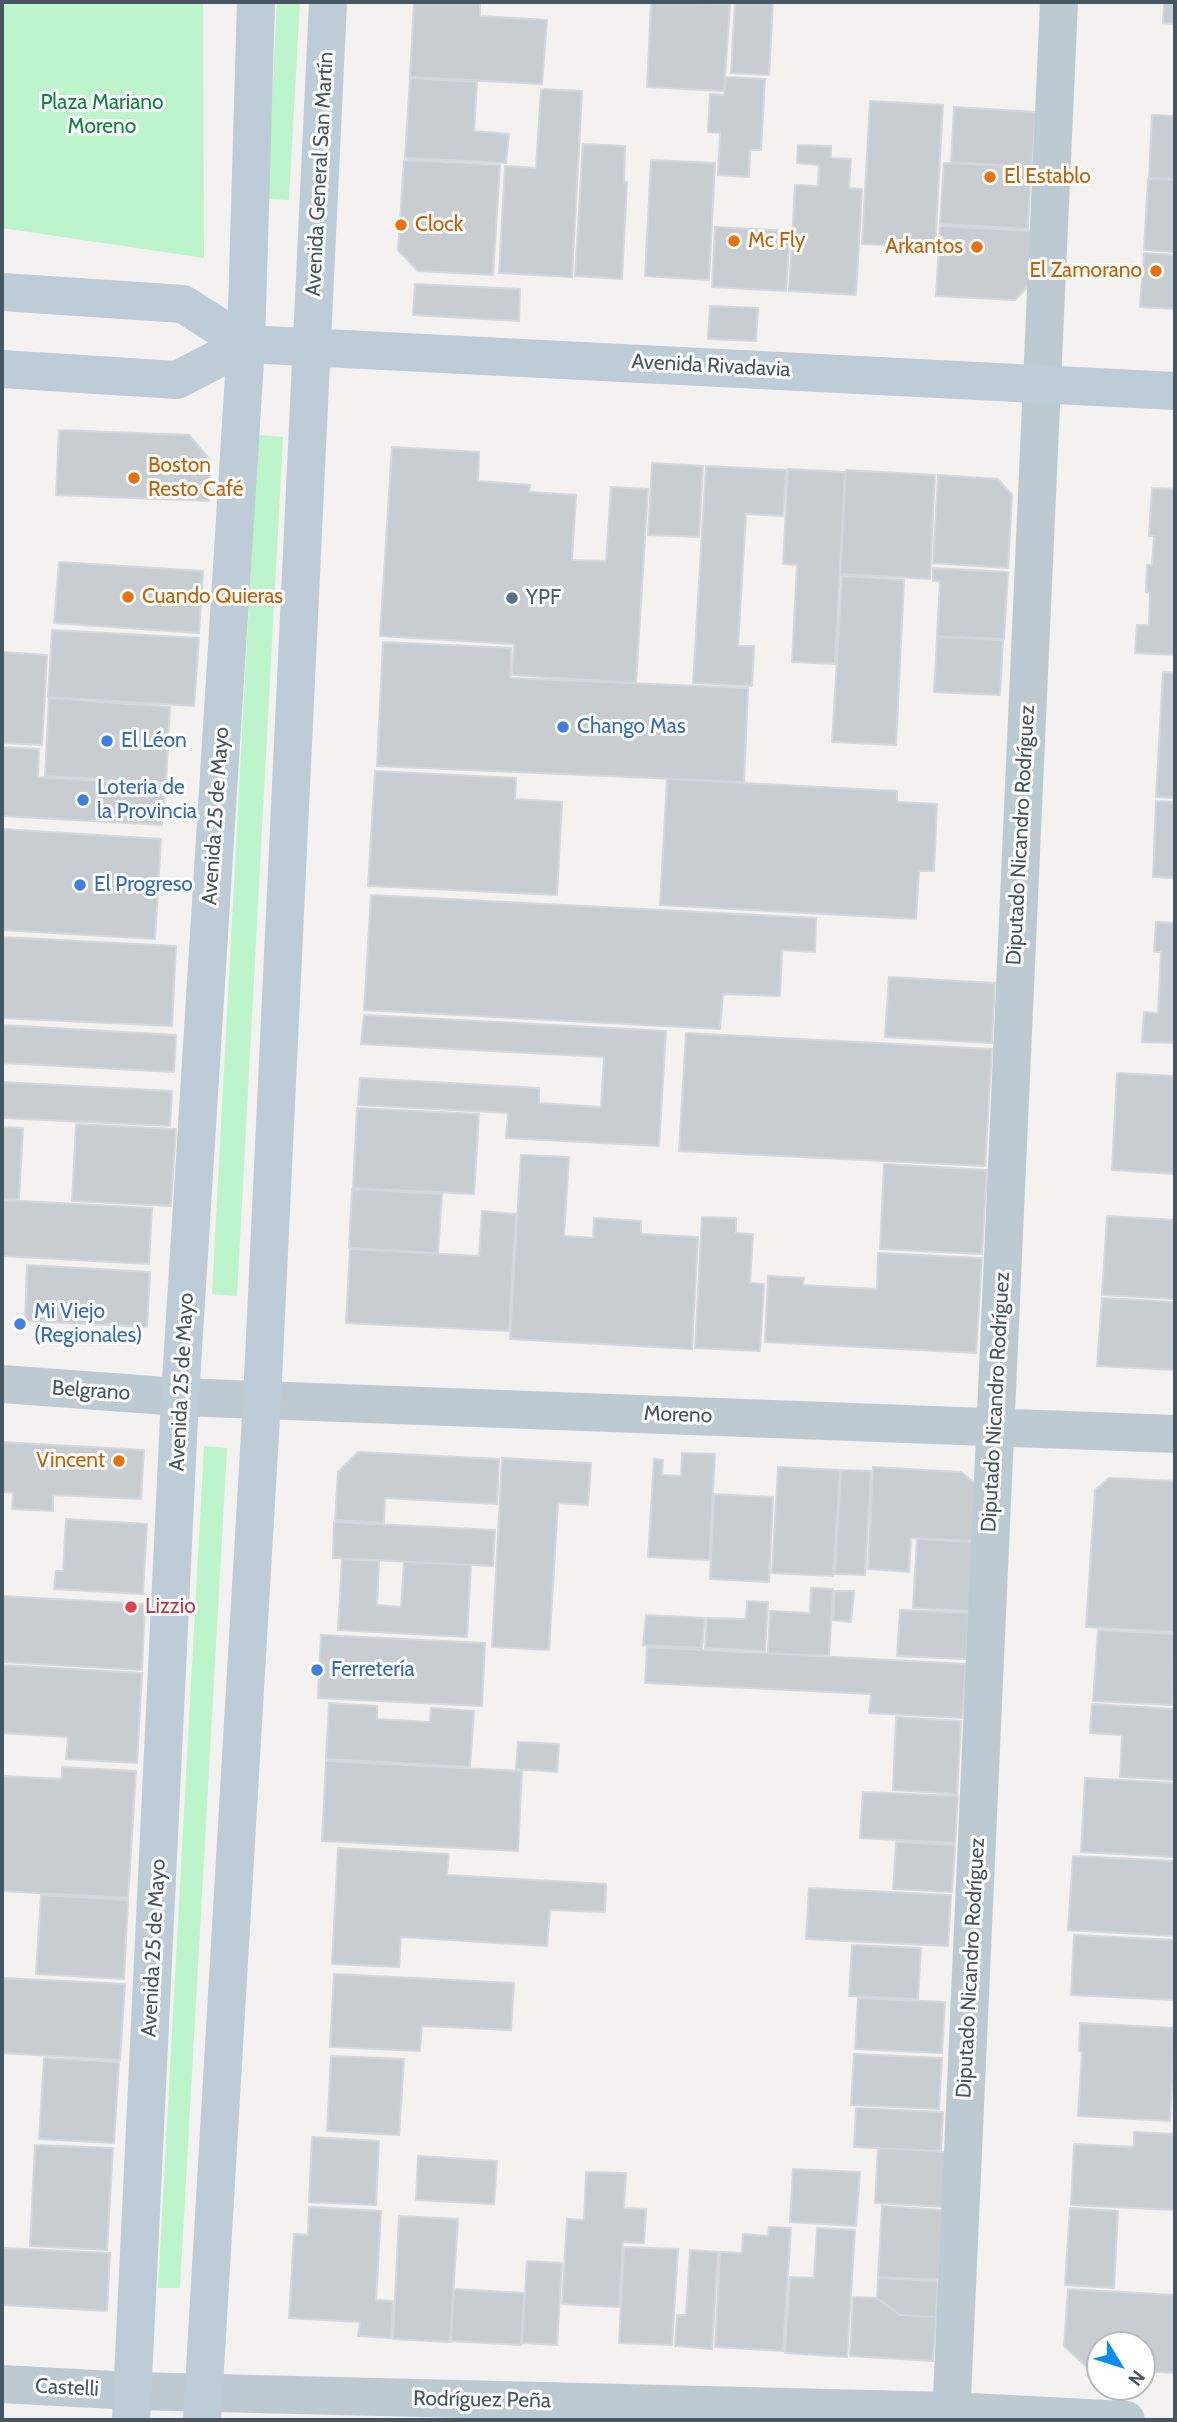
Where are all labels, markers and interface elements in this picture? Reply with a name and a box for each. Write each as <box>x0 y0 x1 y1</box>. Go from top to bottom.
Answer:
street label: Avenida General San Martín <box>301 51 339 297</box>
park label: Plaza Mariano Moreno <box>40 90 164 140</box>
place label: El Establo <box>1004 164 1091 190</box>
marker: El Establo <box>982 169 998 185</box>
place label: Clock <box>415 212 463 238</box>
marker: Clock <box>393 217 409 233</box>
place label: Mc Fly <box>748 228 805 254</box>
marker: Mc Fly <box>726 233 742 249</box>
place label: Arkantos <box>885 234 963 260</box>
marker: Arkantos <box>969 239 985 255</box>
place label: El Zamorano <box>1029 258 1142 284</box>
marker: El Zamorano <box>1148 263 1164 279</box>
street label: Avenida Rivadavia <box>631 349 791 383</box>
place label: Boston Resto Café <box>148 453 243 503</box>
marker: Boston Resto Café <box>126 470 142 486</box>
place label: Cuando Quieras <box>142 584 283 610</box>
place label: YPF <box>526 585 561 611</box>
marker: Cuando Quieras <box>120 589 136 605</box>
marker: YPF <box>504 590 520 606</box>
street label: Diputado Nicandro Rodríguez <box>1002 704 1040 966</box>
place label: Chango Mas <box>577 714 686 740</box>
marker: Chango Mas <box>555 719 571 735</box>
street label: Avenida 25 de Mayo <box>197 726 235 906</box>
place label: El Léon <box>121 728 187 754</box>
marker: El Léon <box>99 733 115 749</box>
place label: Loteria de la Provincia <box>97 775 197 825</box>
marker: Loteria de la Provincia <box>75 792 91 808</box>
place label: El Progreso <box>94 872 193 898</box>
marker: El Progreso <box>72 877 88 893</box>
street label: Diputado Nicandro Rodríguez <box>977 1271 1015 1533</box>
street label: Avenida 25 de Mayo <box>165 1292 199 1472</box>
place label: Mi Viejo (Regionales) <box>34 1299 142 1349</box>
marker: Mi Viejo (Regionales) <box>12 1316 28 1332</box>
street label: Belgrano <box>51 1376 131 1406</box>
street label: Moreno <box>643 1401 713 1429</box>
place label: Vincent <box>36 1448 105 1474</box>
marker: Vincent <box>111 1453 127 1469</box>
place label: Lizzio <box>145 1594 196 1620</box>
marker: Lizzio <box>123 1599 139 1615</box>
place label: Ferretería <box>331 1657 414 1683</box>
marker: Ferretería <box>309 1662 325 1678</box>
street label: Diputado Nicandro Rodríguez <box>952 1837 990 2099</box>
street label: Avenida 25 de Mayo <box>137 1858 171 2038</box>
north arrow <box>1086 2331 1156 2401</box>
text: N <box>1123 2366 1150 2390</box>
street label: Castelli <box>34 2374 100 2402</box>
street label: Rodríguez Peña <box>413 2386 551 2414</box>

